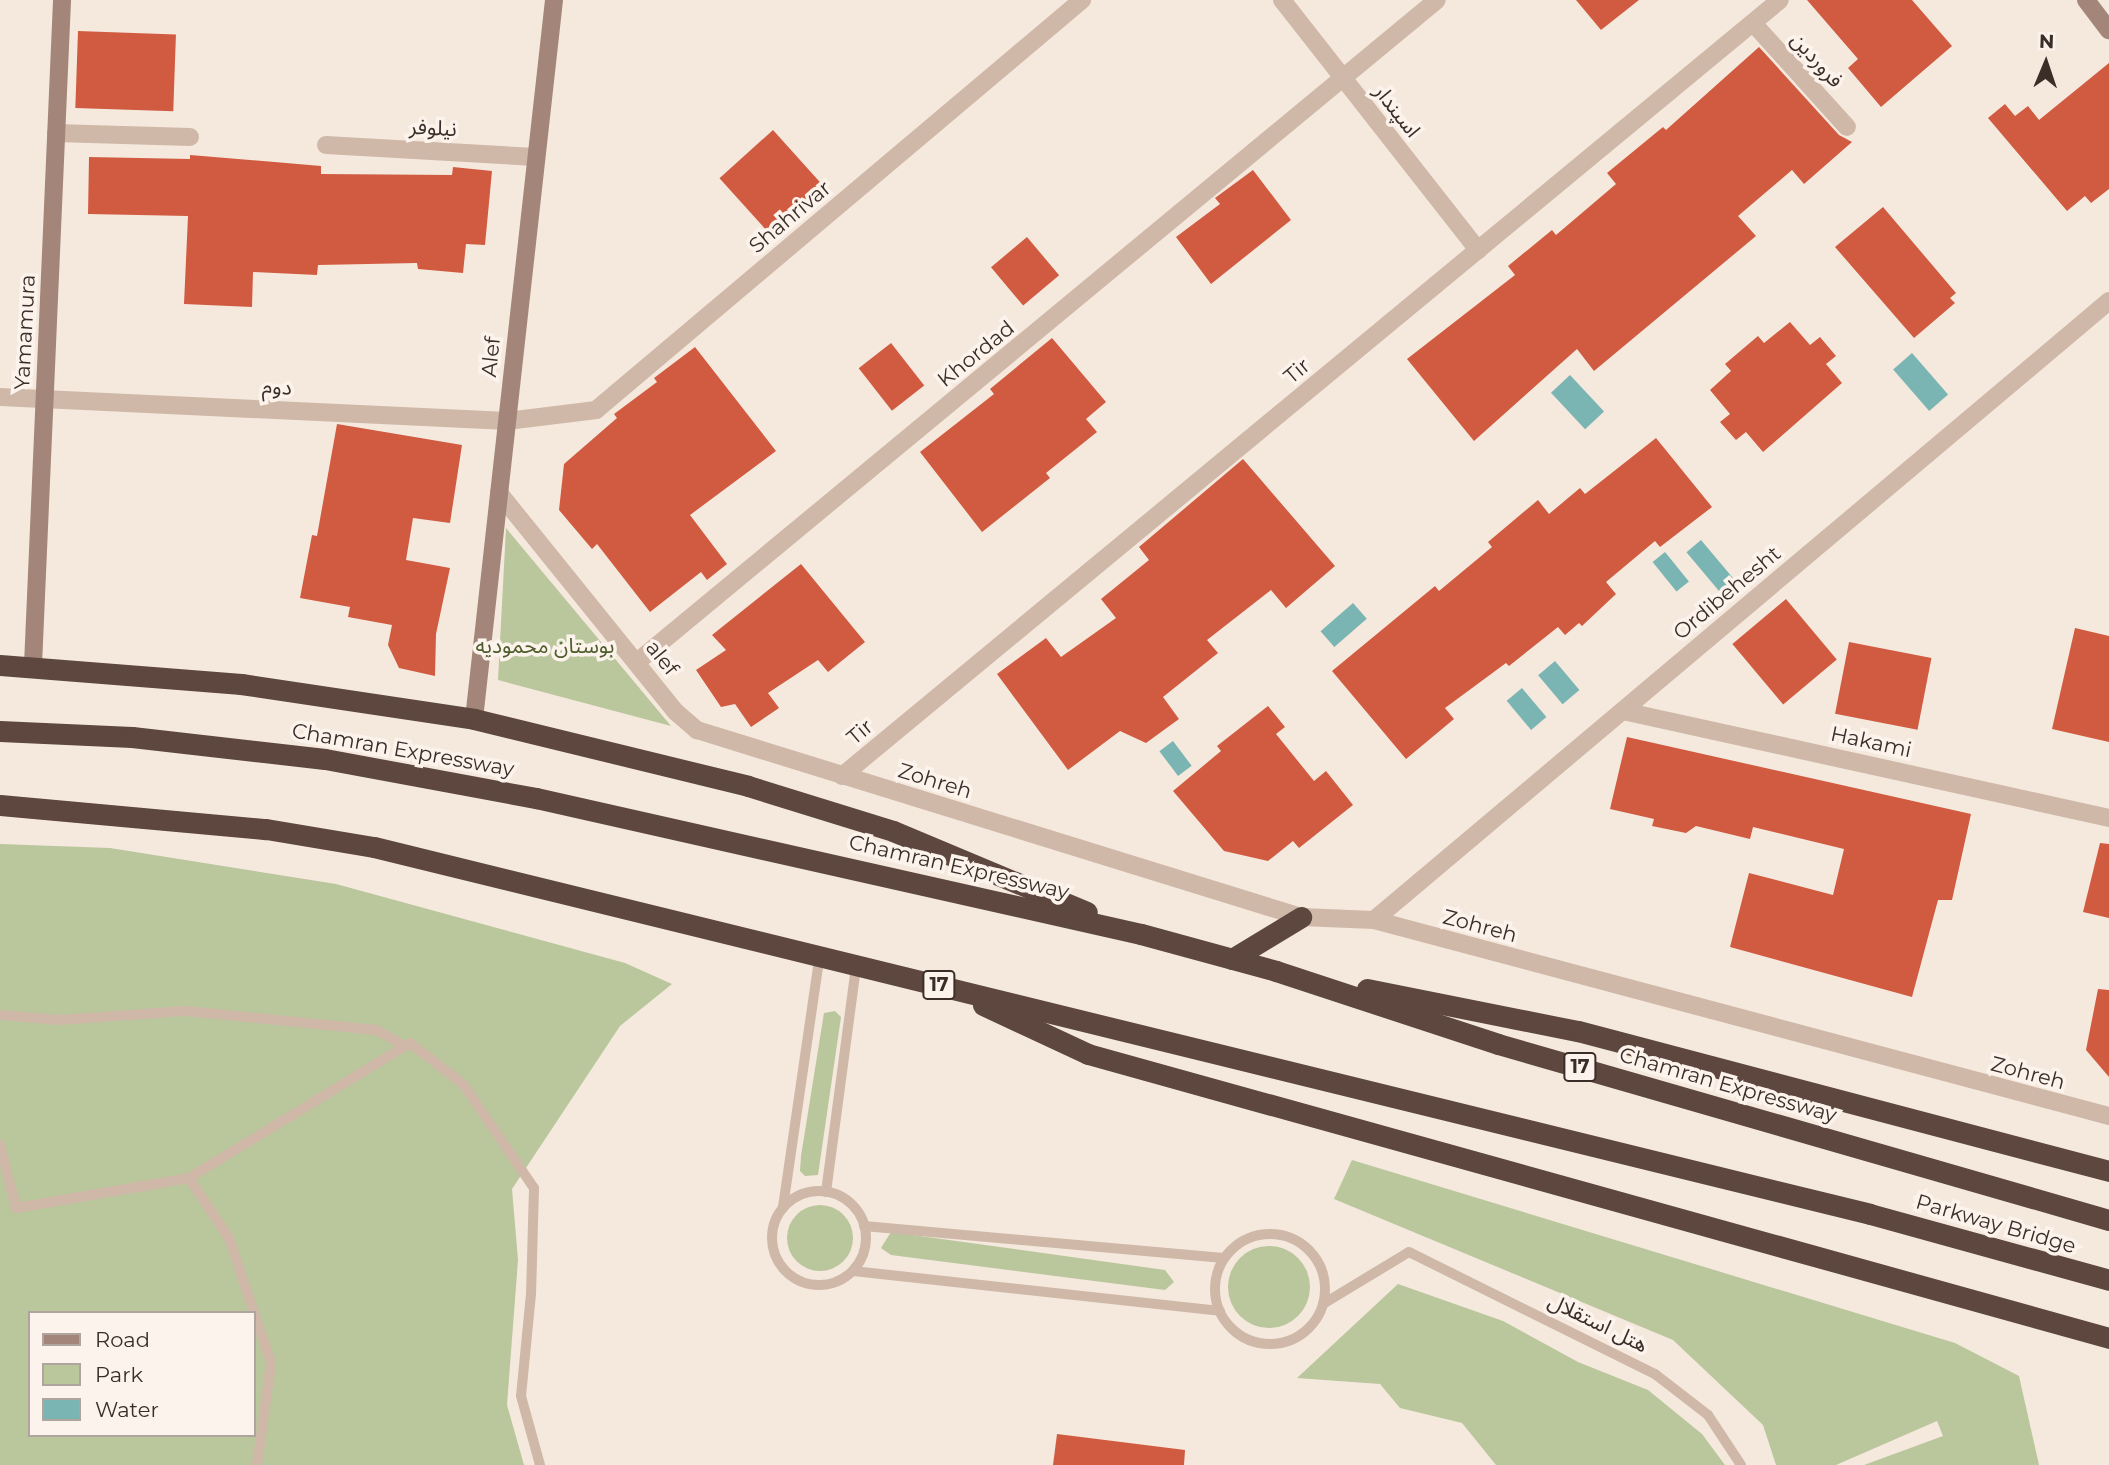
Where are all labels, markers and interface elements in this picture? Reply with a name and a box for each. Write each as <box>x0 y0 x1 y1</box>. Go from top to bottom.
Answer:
street label: فروردین <box>1786 27 1848 93</box>
north arrow <box>2011 28 2081 98</box>
text: N <box>2039 30 2055 53</box>
street label: اسپندار <box>1368 79 1426 143</box>
street label: نیلوفر <box>409 114 457 142</box>
street label: Shahrivar <box>744 175 836 259</box>
street label: Yamamura <box>9 274 41 390</box>
street label: Khordad <box>933 315 1019 393</box>
street label: Alef <box>476 336 506 378</box>
street label: Tir <box>1279 353 1315 389</box>
street label: دوم <box>262 374 292 400</box>
street label: Ordibehesht <box>1668 541 1786 645</box>
park label: بوستان محمودیه <box>476 633 614 659</box>
street label: alef <box>640 635 684 681</box>
street label: Tir <box>842 714 878 750</box>
street label: Chamran Expressway <box>290 718 516 782</box>
street label: Hakami <box>1828 721 1914 763</box>
street label: Zohreh <box>895 758 975 804</box>
street label: Chamran Expressway <box>846 829 1072 905</box>
street label: Zohreh <box>1440 904 1520 948</box>
road number: 17 <box>922 970 956 1001</box>
street label: Chamran Expressway <box>1616 1042 1840 1128</box>
road number: 17 <box>1562 1051 1598 1082</box>
street label: Zohreh <box>1988 1051 2068 1095</box>
street label: Parkway Bridge <box>1913 1189 2079 1259</box>
street label: هتل استقلال <box>1544 1288 1652 1358</box>
legend <box>28 1311 256 1437</box>
text: Road <box>95 1327 150 1352</box>
text: Park <box>95 1362 143 1387</box>
text: Water <box>95 1397 159 1422</box>

